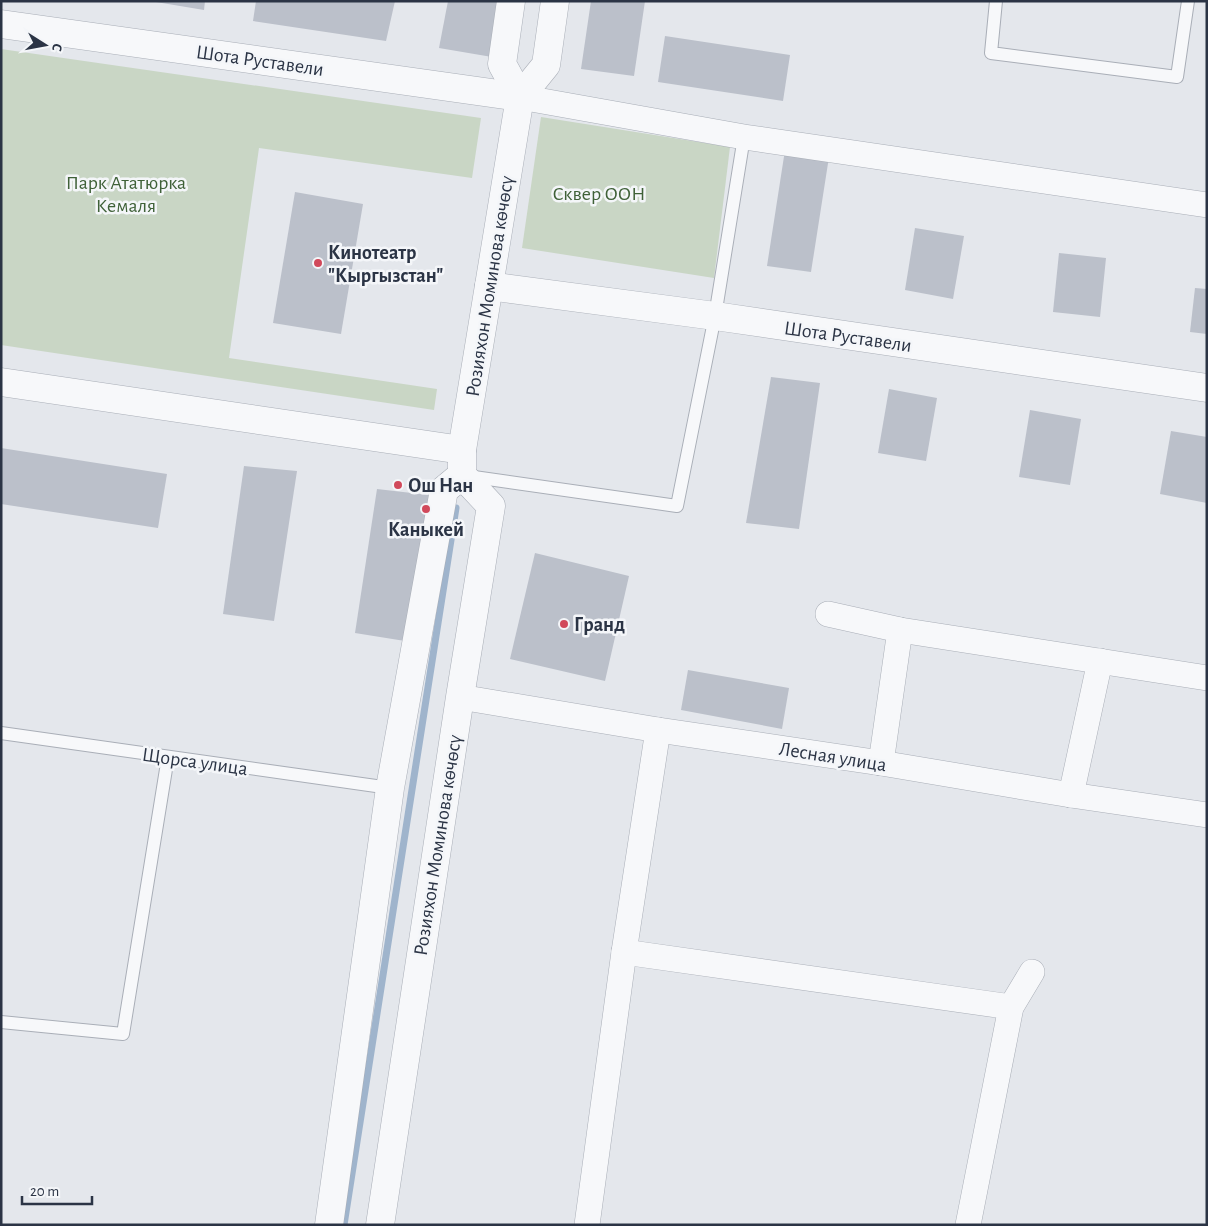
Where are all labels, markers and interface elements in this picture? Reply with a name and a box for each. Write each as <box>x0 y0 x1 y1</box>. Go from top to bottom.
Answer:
north arrow <box>20 20 70 70</box>
text: С <box>49 42 64 53</box>
street label: Шота Руставели <box>195 42 325 80</box>
park label: Парк Ататюрка Кемаля <box>66 173 186 216</box>
street label: Розияхон Моминова көчөсү <box>463 174 517 398</box>
park label: Сквер ООН <box>552 184 646 204</box>
place label: Кинотеатр "Кыргызстан" <box>328 243 443 286</box>
marker: Кинотеатр "Кыргызстан" <box>312 257 324 269</box>
street label: Шота Руставели <box>783 318 913 356</box>
place label: Ош Нан <box>408 476 473 496</box>
marker: Ош Нан <box>392 479 404 491</box>
marker: Каныкей <box>420 503 432 515</box>
place label: Каныкей <box>388 520 464 540</box>
place label: Гранд <box>574 615 625 635</box>
marker: Гранд <box>558 618 570 630</box>
street label: Розияхон Моминова көчөсү <box>411 733 465 957</box>
street label: Лесная улица <box>778 739 888 775</box>
street label: Щорса улица <box>141 745 249 779</box>
scale bar <box>22 1174 92 1206</box>
text: 20 m <box>30 1184 59 1199</box>

